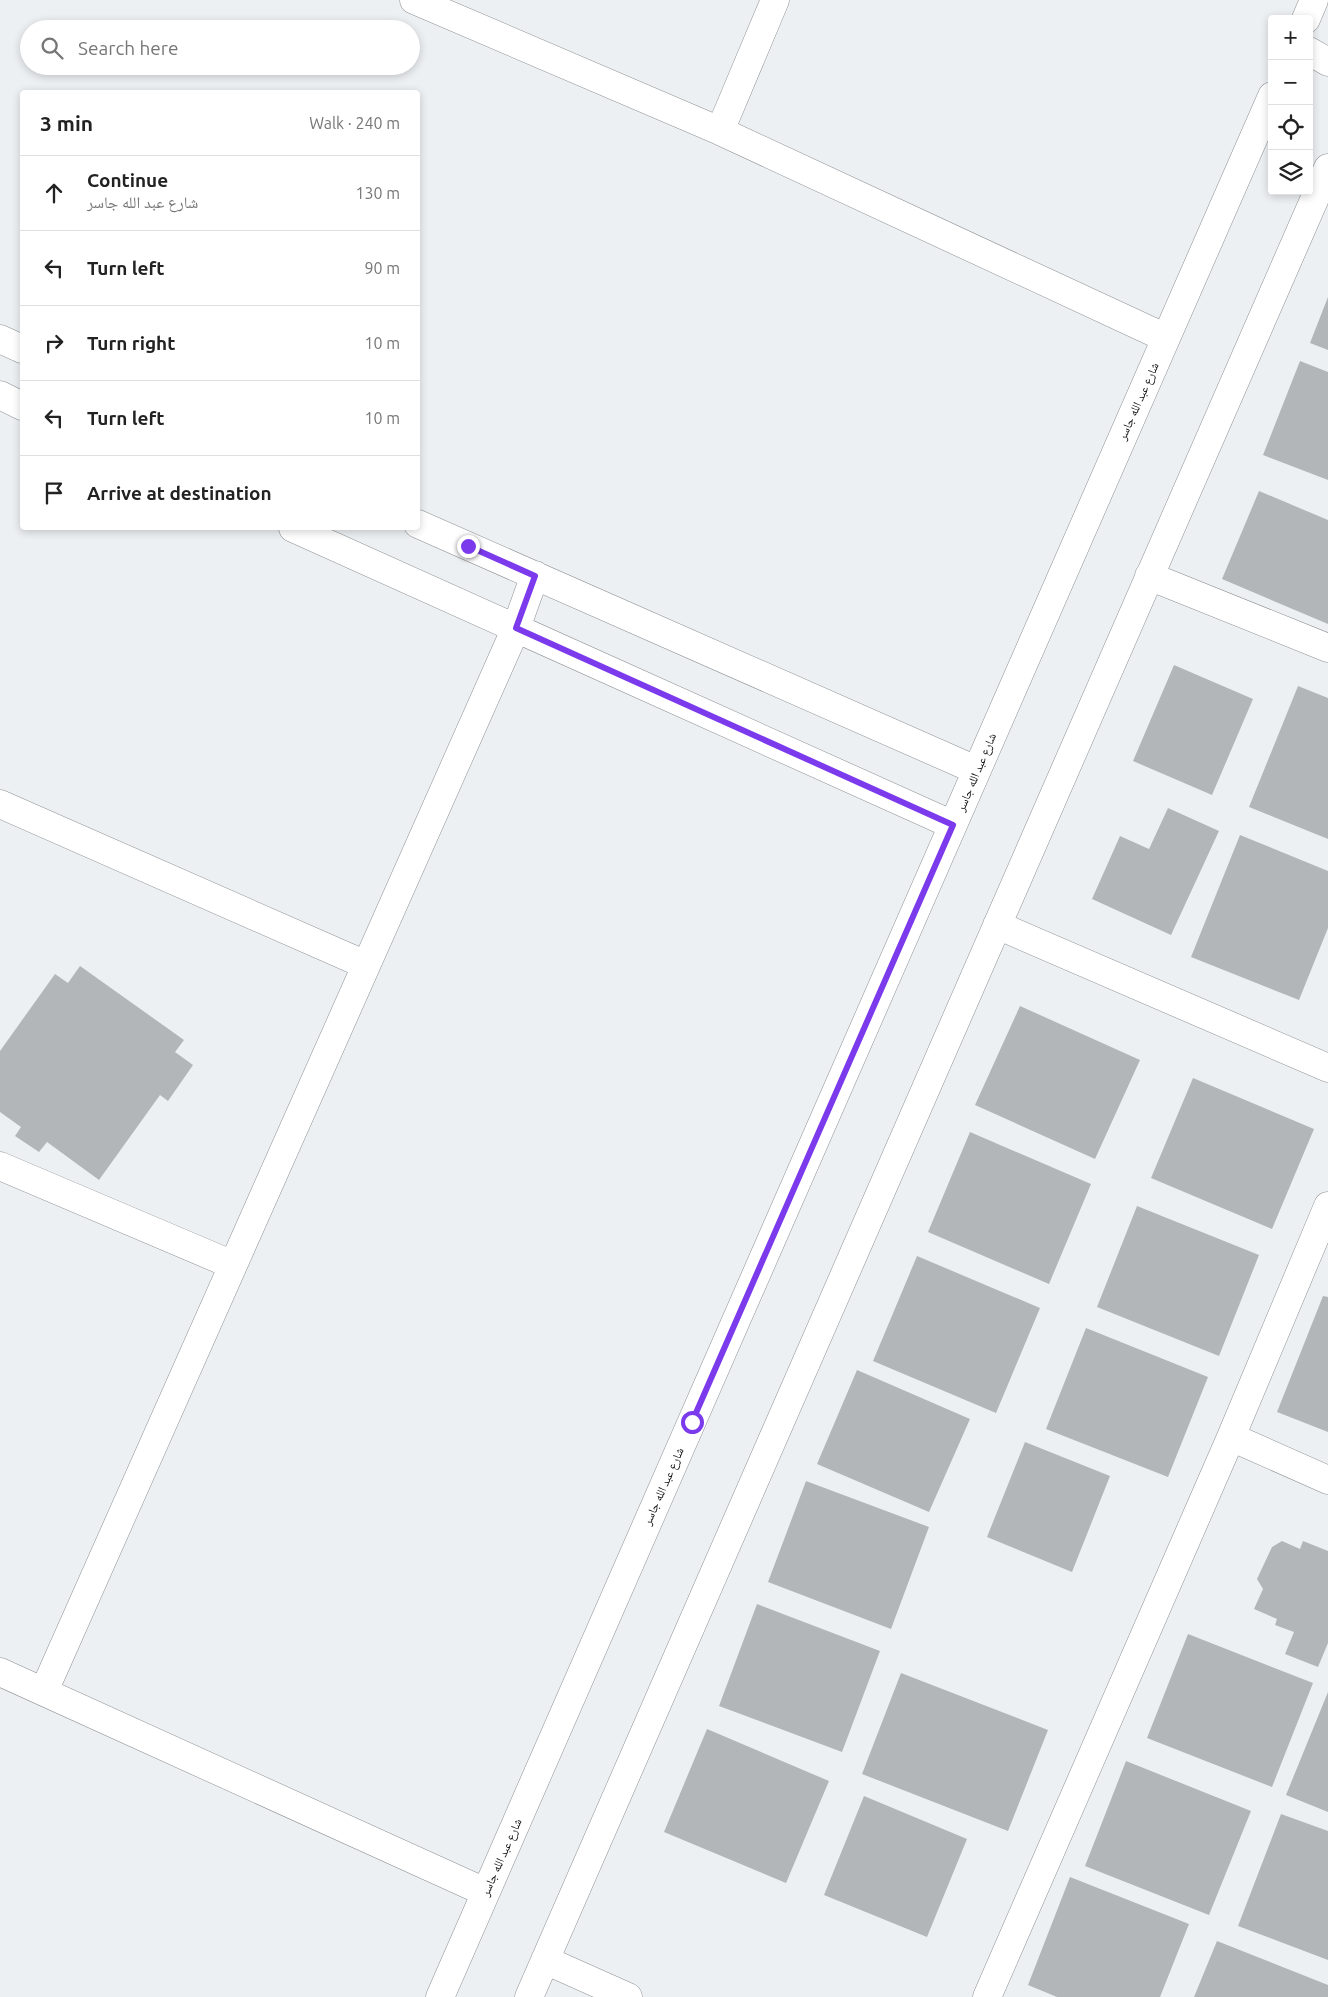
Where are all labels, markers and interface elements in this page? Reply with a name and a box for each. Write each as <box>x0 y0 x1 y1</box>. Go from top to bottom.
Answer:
map controls <box>1268 15 1313 195</box>
button: + <box>1268 15 1313 60</box>
search box <box>20 20 420 75</box>
icon: search <box>38 34 66 62</box>
text: Search here <box>78 37 178 59</box>
button: − <box>1268 60 1313 105</box>
button: locate <box>1268 105 1313 150</box>
text: 3 min <box>40 111 93 135</box>
text: Walk · 240 m <box>309 114 400 132</box>
button: layers <box>1268 150 1313 195</box>
text: Continue <box>87 169 168 191</box>
icon: ahead <box>40 179 68 207</box>
text: 130 m <box>355 184 400 202</box>
text: شارع عبد الله جاسر <box>87 193 198 211</box>
icon: left <box>40 254 68 282</box>
text: Turn left <box>87 257 165 279</box>
text: 90 m <box>364 259 400 277</box>
icon: right <box>40 329 68 357</box>
text: Turn right <box>87 332 175 354</box>
text: 10 m <box>364 334 400 352</box>
street label: شارع عبد الله جاسر <box>1115 360 1163 444</box>
icon: left <box>40 404 68 432</box>
text: Turn left <box>87 407 165 429</box>
text: 10 m <box>364 409 400 427</box>
icon: arrive <box>40 479 68 507</box>
text: Arrive at destination <box>87 482 272 504</box>
route end <box>457 535 480 558</box>
street label: شارع عبد الله جاسر <box>953 731 1000 815</box>
route start <box>681 1411 704 1434</box>
street label: شارع عبد الله جاسر <box>640 1445 688 1529</box>
street label: شارع عبد الله جاسر <box>478 1816 526 1900</box>

